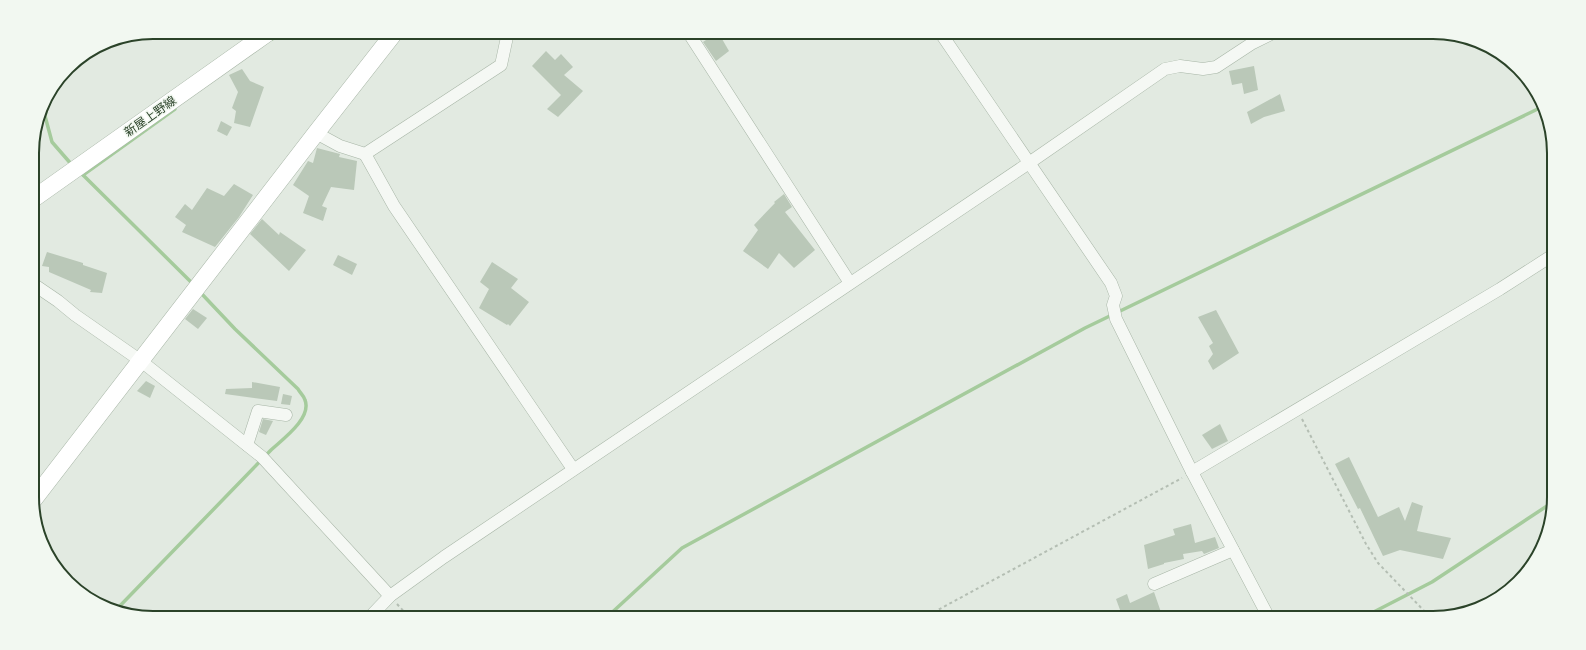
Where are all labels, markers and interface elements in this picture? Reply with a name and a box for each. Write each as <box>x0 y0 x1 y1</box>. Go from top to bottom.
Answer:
street label: 新屋上野線 <box>121 93 179 139</box>

